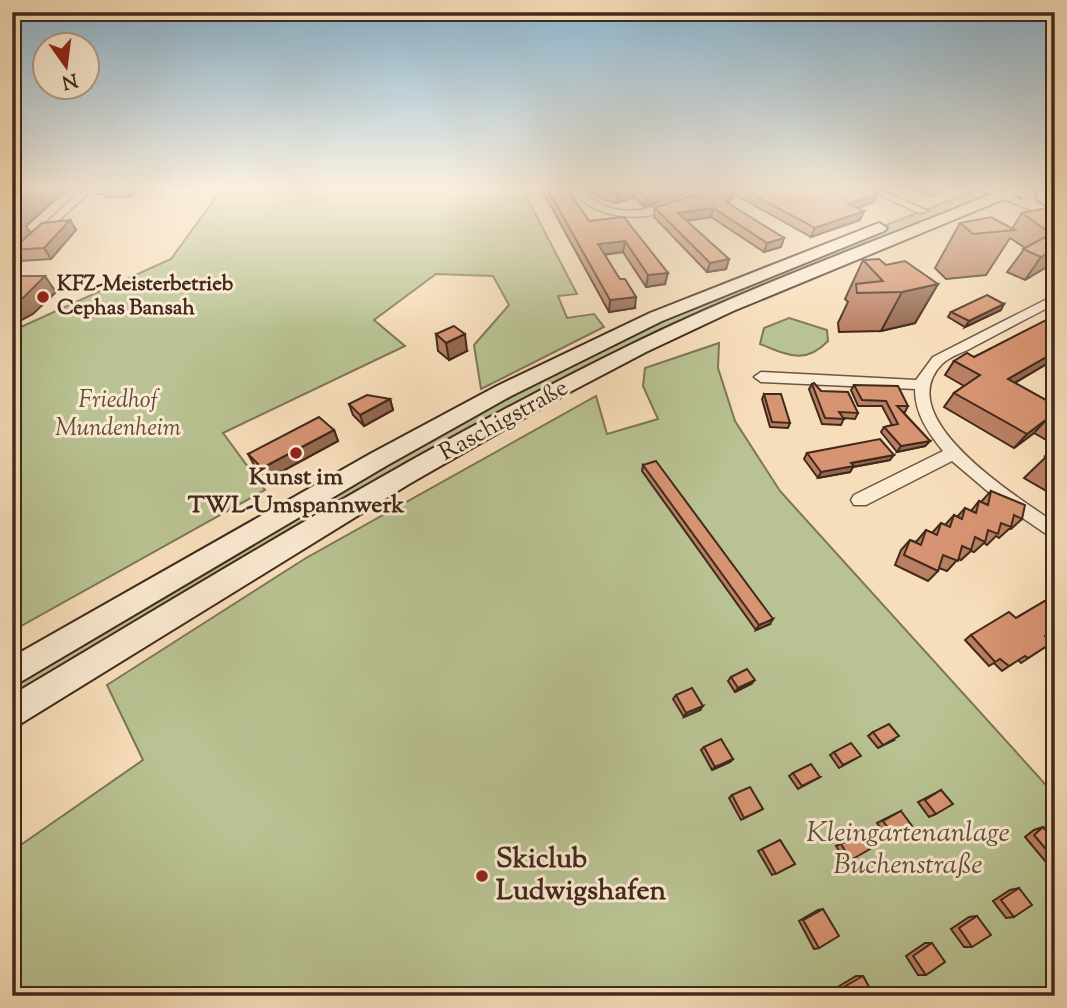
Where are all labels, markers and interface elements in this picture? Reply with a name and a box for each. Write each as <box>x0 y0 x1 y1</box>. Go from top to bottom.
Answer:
north arrow <box>32 32 102 102</box>
text: N <box>59 65 80 95</box>
place label: KFZ-Meisterbetrieb Cephas Bansah <box>57 270 234 324</box>
marker: KFZ-Meisterbetrieb Cephas Bansah <box>35 289 51 305</box>
street label: Raschigstraße <box>433 372 575 470</box>
park label: Friedhof Mundenheim <box>55 384 181 446</box>
marker: Kunst im TWL-Umspannwerk <box>288 445 304 461</box>
place label: Kunst im TWL-Umspannwerk <box>188 461 405 523</box>
park label: Kleingartenanlage Buchenstraße <box>806 814 1010 886</box>
place label: Skiclub Ludwigshafen <box>496 840 666 912</box>
marker: Skiclub Ludwigshafen <box>474 868 490 884</box>

